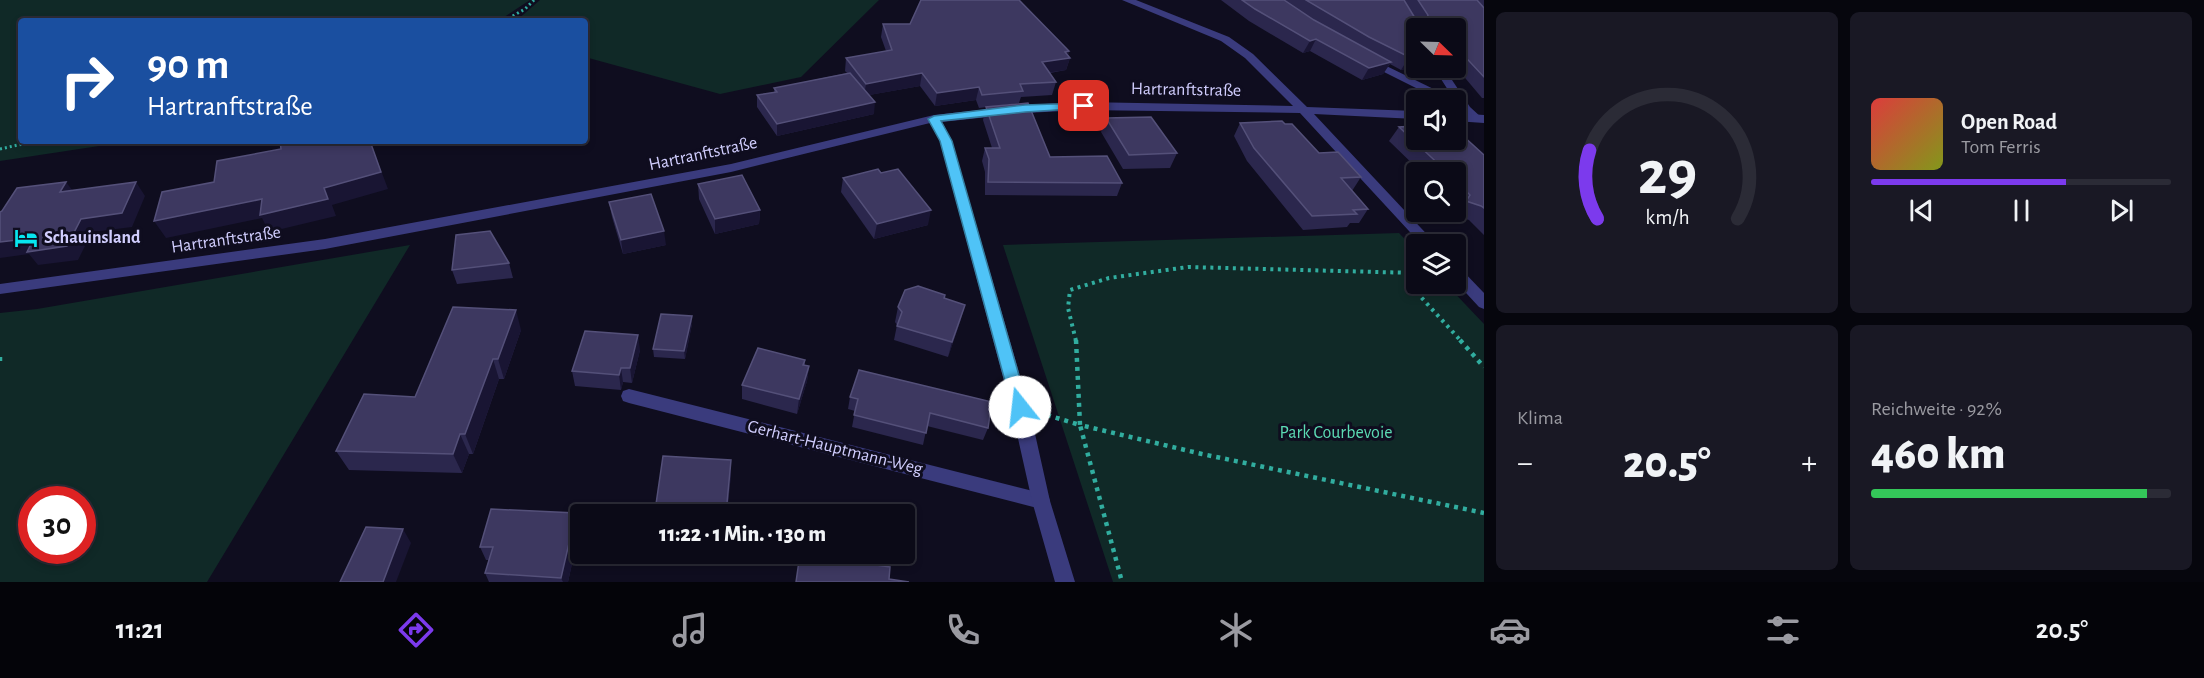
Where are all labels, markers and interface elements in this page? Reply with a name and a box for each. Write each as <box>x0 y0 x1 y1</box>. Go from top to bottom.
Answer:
north arrow <box>1406 18 1466 78</box>
map controls <box>1406 18 1466 294</box>
icon: right <box>48 42 126 120</box>
text: 90 m <box>147 44 229 86</box>
pin <box>1058 80 1109 131</box>
street label: Hartranftstraße <box>1131 80 1241 100</box>
icon: arrive <box>1067 89 1100 122</box>
button: sound <box>1406 90 1466 150</box>
text: Hartranftstraße <box>147 93 313 120</box>
text: Open Road <box>1961 111 2057 133</box>
street label: Hartranftstraße <box>647 134 759 174</box>
text: Tom Ferris <box>1961 137 2041 157</box>
text: 29 <box>1637 144 1697 206</box>
button: search <box>1406 162 1466 222</box>
icon: previous <box>1905 194 1938 227</box>
icon: pause <box>2005 194 2038 227</box>
icon: next <box>2105 194 2138 227</box>
text: km/h <box>1645 208 1689 229</box>
street label: Hartranftstraße <box>170 223 282 257</box>
hotel icon: Schauinsland <box>13 225 39 251</box>
place label: Schauinsland <box>44 229 141 247</box>
button: layers <box>1406 234 1466 294</box>
position arrow <box>988 375 1052 439</box>
text: Reichweite · 92% <box>1871 399 2002 419</box>
text: Klima <box>1517 408 1563 428</box>
street label: Gerhart-Hauptmann-Weg <box>746 418 925 479</box>
park label: Park Courbevoie <box>1279 424 1393 442</box>
text: 460 km <box>1871 432 2006 477</box>
text: 20.5° <box>1623 441 1711 486</box>
text: − <box>1517 447 1533 480</box>
text: + <box>1801 447 1817 480</box>
speed limit sign: 30 <box>18 486 96 564</box>
text: 11:22 · 1 Min. · 130 m <box>659 523 826 545</box>
icon: directions <box>395 609 437 651</box>
icon: music <box>669 609 711 651</box>
icon: phone <box>942 609 984 651</box>
icon: climate <box>1215 609 1257 651</box>
icon: car <box>1489 609 1531 651</box>
icon: filters <box>1762 609 1804 651</box>
text: 11:21 <box>116 616 164 643</box>
text: 20.5° <box>2036 616 2088 643</box>

